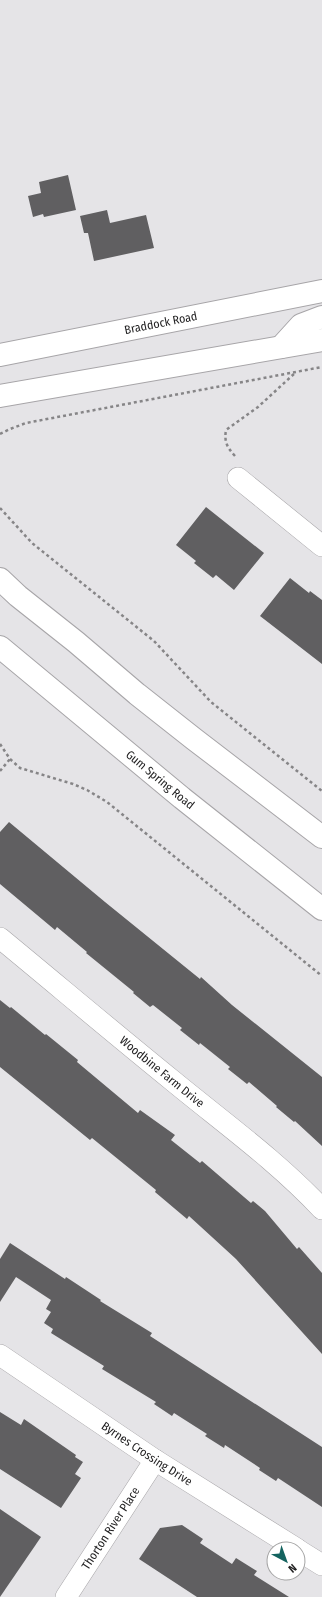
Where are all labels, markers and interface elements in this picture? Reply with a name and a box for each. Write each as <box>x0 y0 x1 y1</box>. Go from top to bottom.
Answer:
street label: Braddock Road <box>123 309 198 337</box>
street label: Gum Spring Road <box>123 747 197 812</box>
street label: Woodbine Farm Drive <box>117 1033 207 1110</box>
street label: Byrnes Crossing Drive <box>99 1419 195 1489</box>
street label: Thorton River Place <box>79 1484 143 1572</box>
north arrow <box>266 1541 306 1581</box>
text: N <box>285 1561 299 1575</box>

